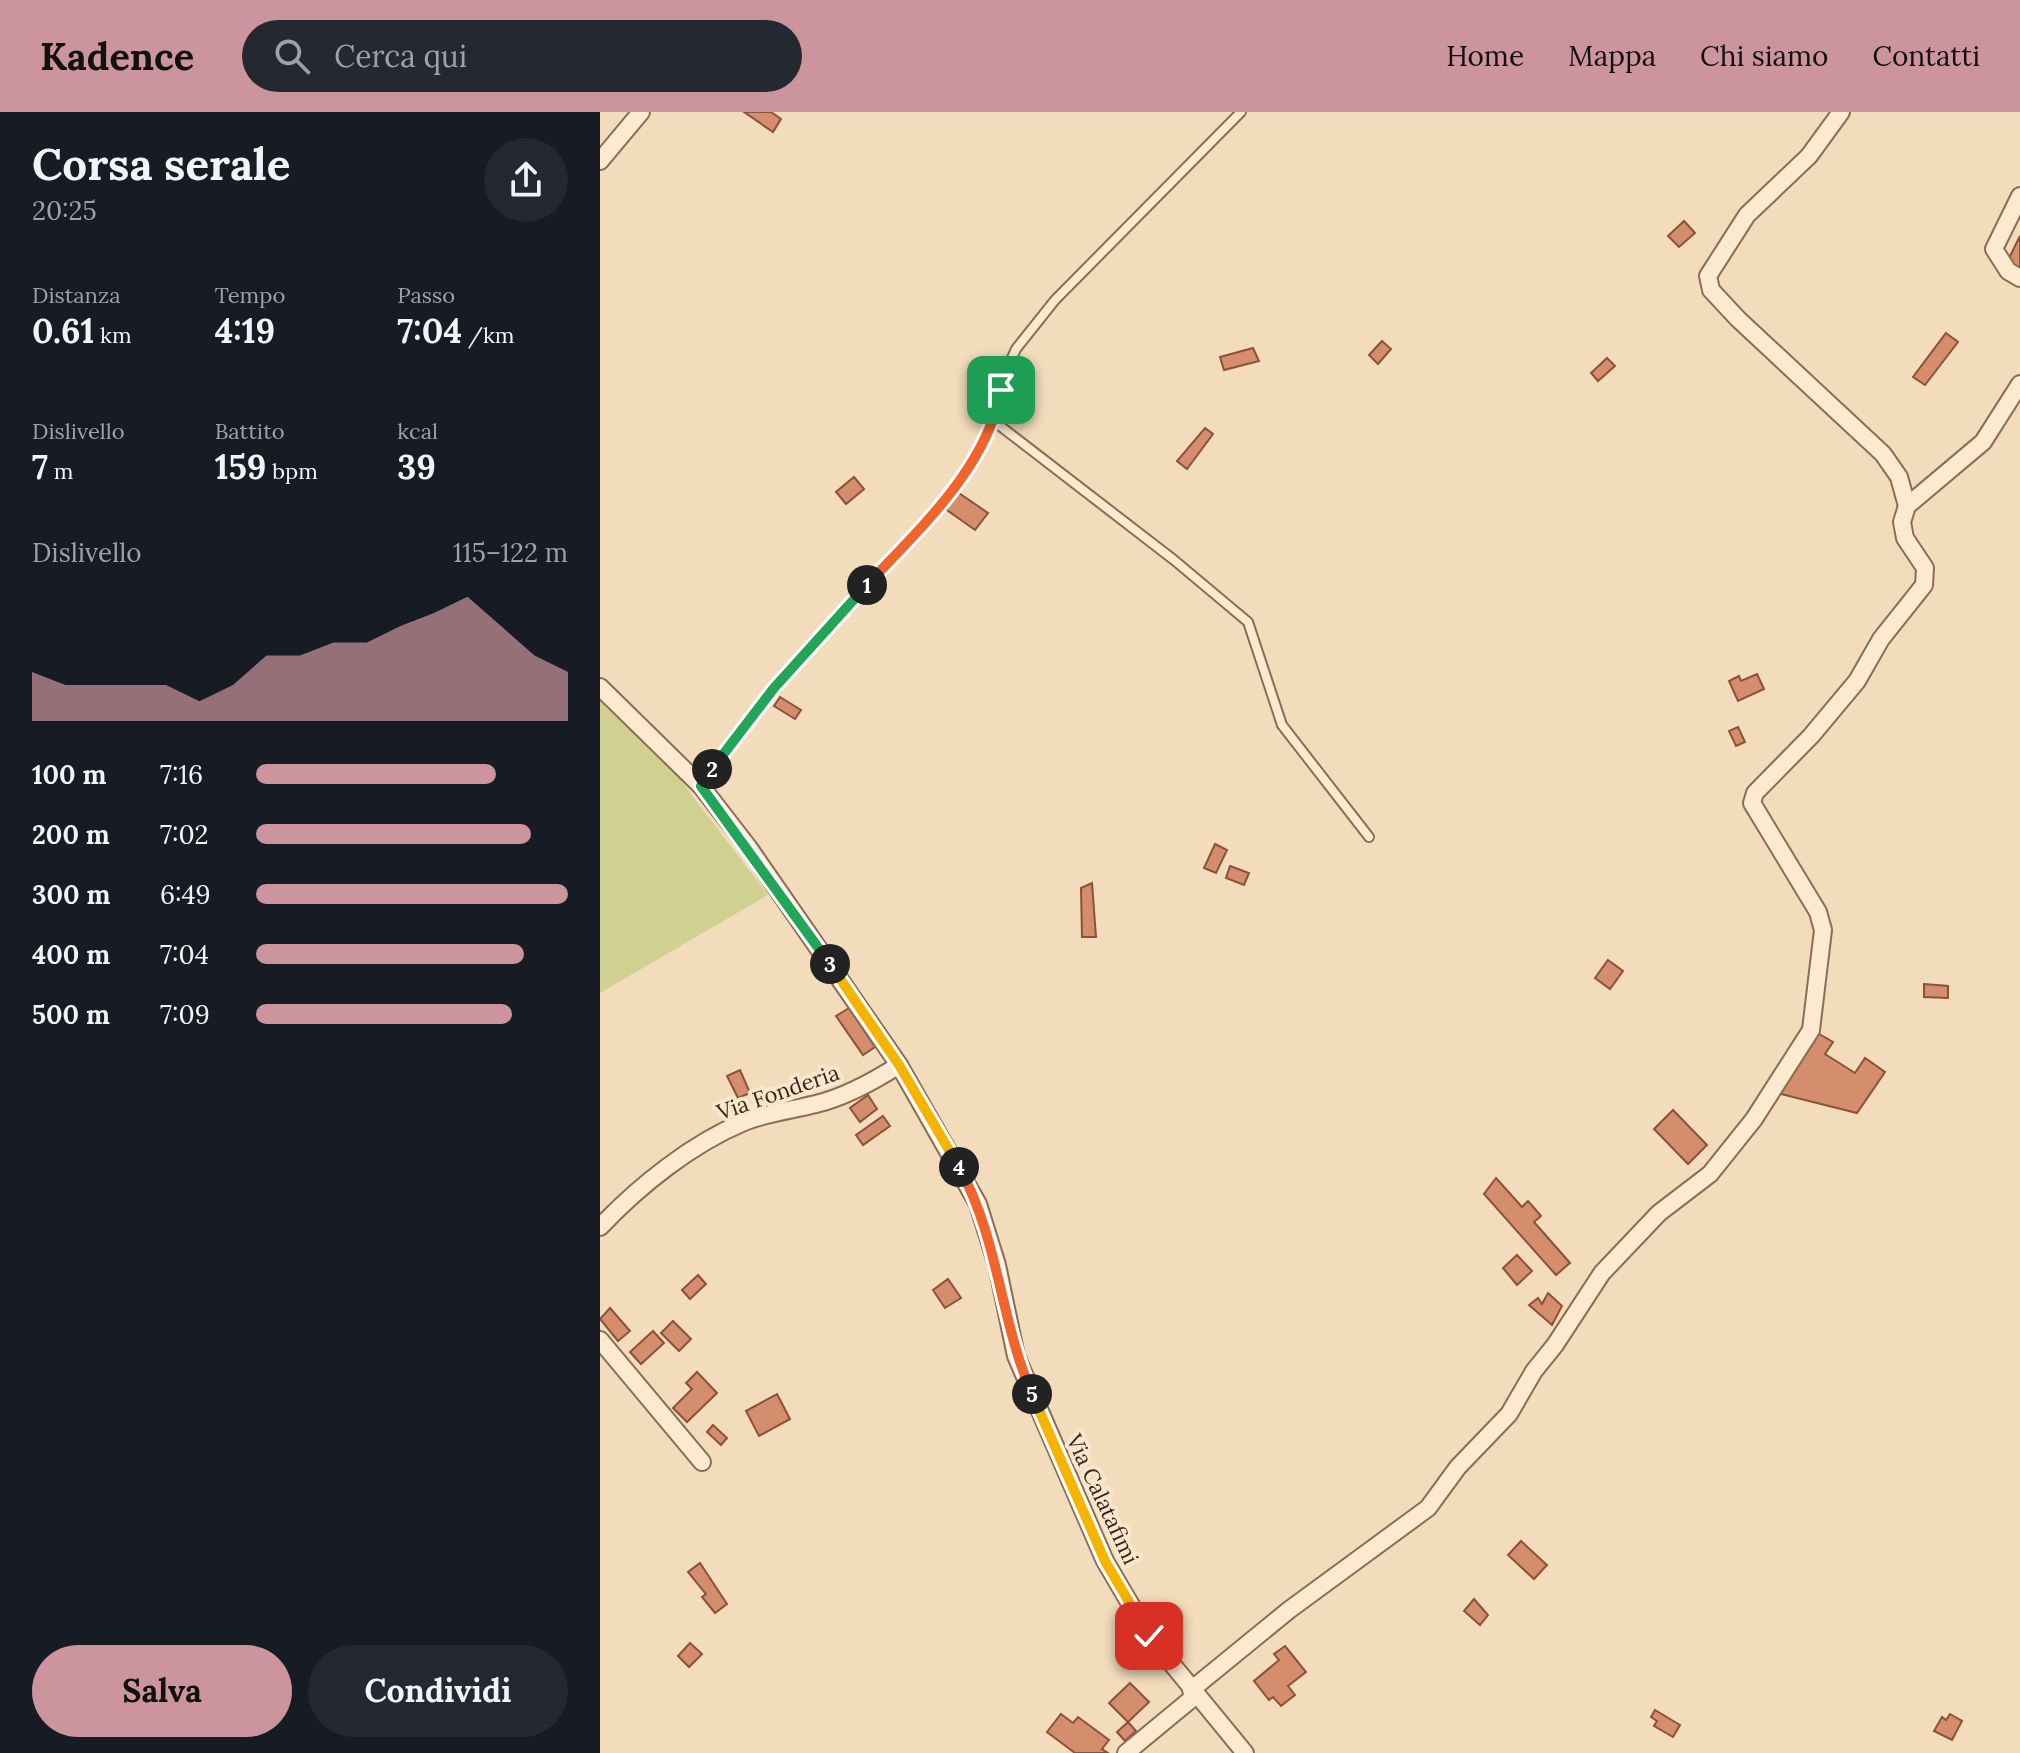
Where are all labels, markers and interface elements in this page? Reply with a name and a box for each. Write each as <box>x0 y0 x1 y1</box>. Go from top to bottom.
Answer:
search box <box>242 20 802 92</box>
text: Kadence <box>40 32 194 80</box>
icon: search <box>270 34 314 78</box>
text: Cerca qui <box>334 37 467 75</box>
text: Home <box>1446 38 1524 74</box>
text: Mappa <box>1568 38 1656 74</box>
text: Chi siamo <box>1700 38 1828 74</box>
text: Contatti <box>1872 38 1980 74</box>
text: Corsa serale <box>32 136 290 192</box>
button: share <box>484 138 568 222</box>
text: 20:25 <box>32 194 97 227</box>
text: Distanza <box>32 281 121 309</box>
text: Tempo <box>215 281 285 309</box>
text: Passo <box>397 281 455 309</box>
text: 0.61 <box>32 309 94 352</box>
text: 4:19 <box>215 309 275 352</box>
text: 7:04 <box>397 309 462 352</box>
text: km <box>94 321 132 349</box>
text: /km <box>462 321 514 349</box>
pin <box>967 356 1035 424</box>
icon: arrive <box>979 368 1023 412</box>
text: Dislivello <box>32 417 125 445</box>
text: Battito <box>215 417 285 445</box>
text: kcal <box>397 417 438 445</box>
text: 7 <box>32 445 48 488</box>
text: 159 <box>215 445 266 488</box>
text: 39 <box>397 445 436 488</box>
text: m <box>48 457 73 485</box>
text: bpm <box>266 457 318 485</box>
text: Dislivello <box>32 536 142 569</box>
text: 115–122 m <box>453 536 568 569</box>
pin: 1 <box>847 565 887 605</box>
text: 1 <box>863 571 871 599</box>
pin: 2 <box>692 749 732 789</box>
text: 2 <box>706 755 718 783</box>
text: 100 m <box>32 758 106 791</box>
text: 7:16 <box>160 758 203 791</box>
text: 200 m <box>32 818 110 851</box>
text: 7:02 <box>160 818 208 851</box>
text: 300 m <box>32 878 110 911</box>
text: 6:49 <box>160 878 211 911</box>
text: 400 m <box>32 938 110 971</box>
text: 7:04 <box>160 938 209 971</box>
pin: 3 <box>810 944 850 984</box>
text: 3 <box>824 950 836 978</box>
text: 500 m <box>32 998 110 1031</box>
text: 7:09 <box>160 998 210 1031</box>
street label: Via Fonderia <box>712 1058 843 1126</box>
pin: 4 <box>939 1147 979 1187</box>
text: 4 <box>953 1153 965 1181</box>
pin: 5 <box>1012 1374 1052 1414</box>
text: 5 <box>1026 1380 1038 1408</box>
street label: Via Calatafimi <box>1060 1428 1145 1569</box>
pin <box>1115 1602 1183 1670</box>
icon: check <box>1127 1614 1171 1658</box>
button: Salva <box>32 1645 292 1737</box>
button: Condividi <box>308 1645 568 1737</box>

